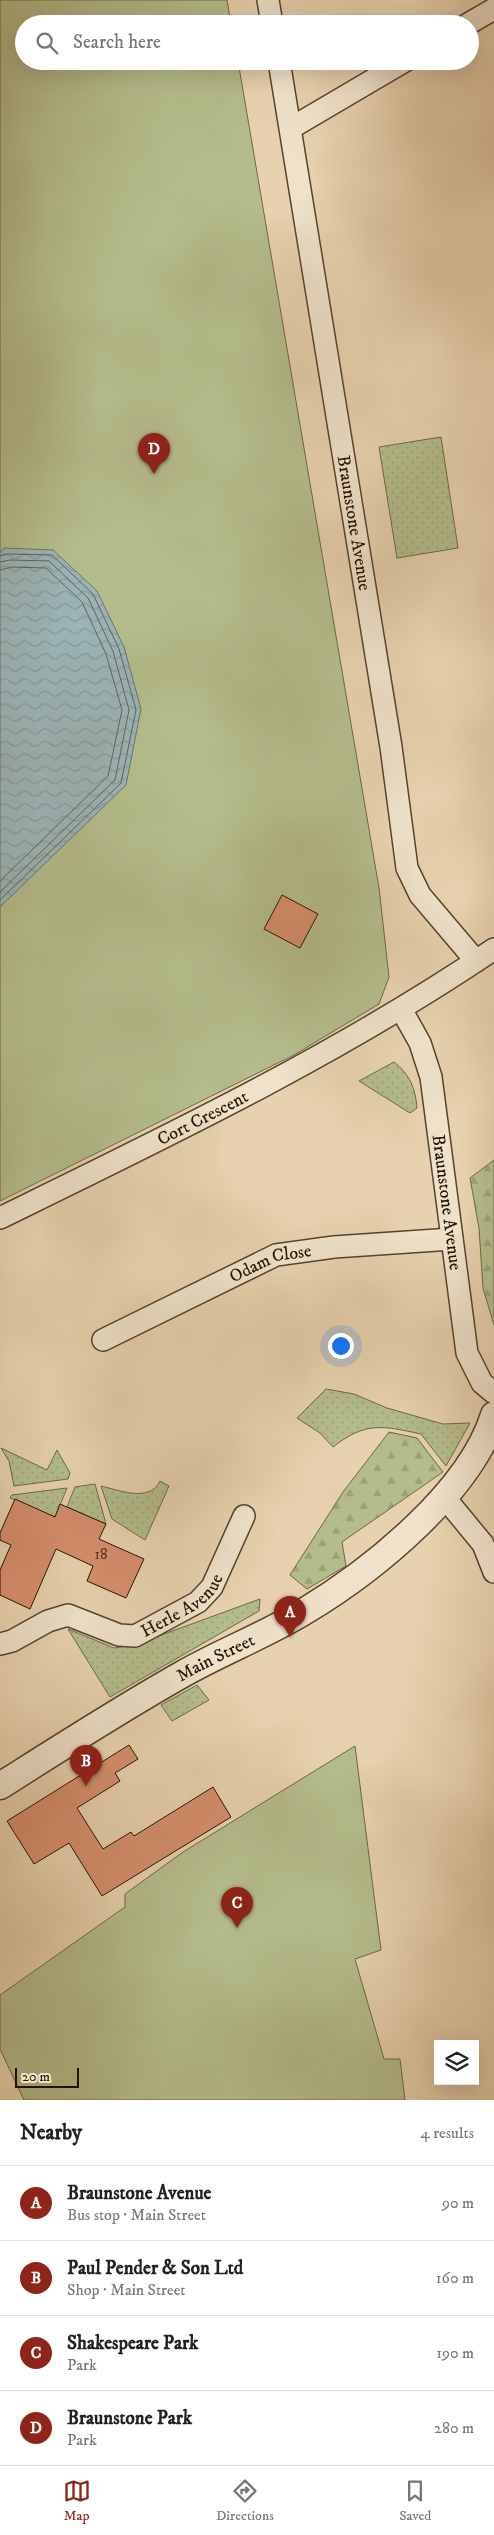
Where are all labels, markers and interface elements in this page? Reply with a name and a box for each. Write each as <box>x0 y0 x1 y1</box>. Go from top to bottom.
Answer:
search box <box>15 15 479 70</box>
icon: search <box>33 29 61 57</box>
text: Search here <box>73 31 161 54</box>
pin: D <box>138 433 170 474</box>
street label: Braunstone Avenue <box>332 454 375 592</box>
street label: Cort Crescent <box>154 1086 252 1151</box>
street label: Braunstone Avenue <box>427 1133 466 1272</box>
street label: Odam Close <box>226 1240 313 1288</box>
your location <box>328 1333 354 1359</box>
house number: 18 <box>94 1545 108 1564</box>
street label: Herle Avenue <box>137 1571 228 1643</box>
pin: A <box>274 1596 306 1637</box>
street label: Main Street <box>173 1629 259 1687</box>
pin: B <box>70 1745 102 1786</box>
pin: C <box>221 1887 253 1928</box>
map controls <box>434 2040 479 2085</box>
button: layers <box>434 2040 479 2085</box>
scale bar <box>15 2065 79 2088</box>
text: 20 m <box>22 2068 50 2086</box>
text: Nearby <box>20 2120 82 2146</box>
text: 4 results <box>421 2123 474 2143</box>
text: Braunstone Avenue <box>67 2182 211 2205</box>
text: A <box>31 2193 41 2213</box>
text: 90 m <box>442 2193 474 2213</box>
text: Bus stop · Main Street <box>67 2205 206 2225</box>
text: Paul Pender & Son Ltd <box>67 2257 243 2280</box>
text: B <box>31 2268 41 2288</box>
text: 160 m <box>436 2268 474 2288</box>
text: Shop · Main Street <box>67 2280 185 2300</box>
text: Shakespeare Park <box>67 2332 198 2355</box>
text: C <box>31 2343 41 2363</box>
text: 190 m <box>436 2343 474 2363</box>
text: Park <box>67 2355 97 2375</box>
text: Braunstone Park <box>67 2407 192 2430</box>
text: D <box>30 2418 42 2438</box>
text: 280 m <box>434 2418 474 2438</box>
text: Park <box>67 2430 97 2450</box>
tab: Map <box>63 2477 91 2525</box>
tab: Directions <box>216 2477 274 2525</box>
tab: Saved <box>399 2477 431 2525</box>

